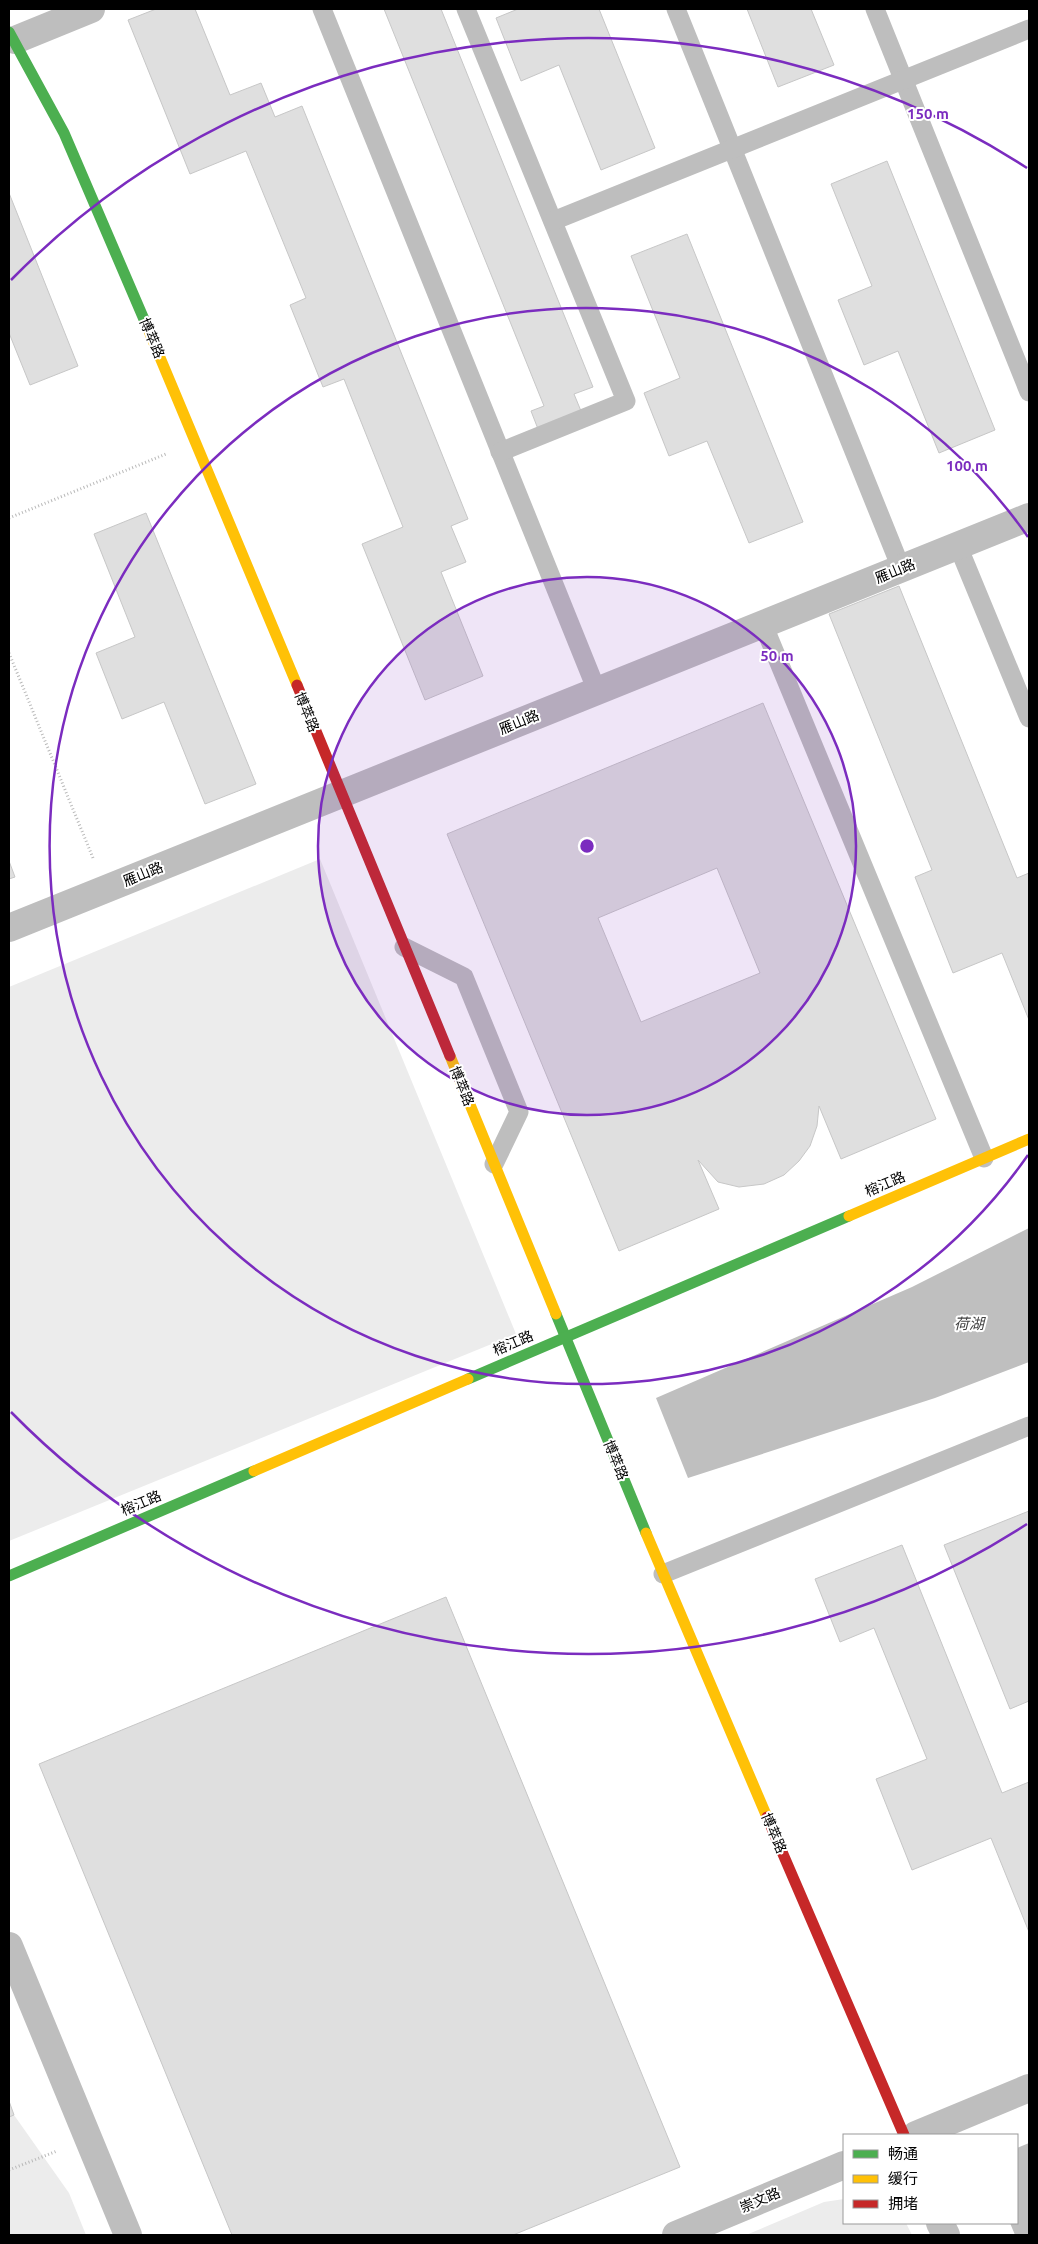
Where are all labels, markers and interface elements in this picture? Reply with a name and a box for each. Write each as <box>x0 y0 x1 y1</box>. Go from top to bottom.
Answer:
text: 150 m <box>907 105 949 122</box>
street label: 博萃路 <box>136 316 168 360</box>
text: 100 m <box>946 457 988 474</box>
street label: 雁山路 <box>873 556 917 586</box>
text: 50 m <box>760 647 794 664</box>
street label: 博萃路 <box>292 690 322 734</box>
street label: 雁山路 <box>497 707 541 737</box>
centre of rings <box>578 837 596 855</box>
street label: 雁山路 <box>121 859 165 889</box>
street label: 博萃路 <box>447 1064 477 1108</box>
street label: 榕江路 <box>863 1168 907 1200</box>
water label: 荷湖 <box>954 1315 986 1332</box>
street label: 榕江路 <box>491 1327 535 1359</box>
street label: 博萃路 <box>601 1438 631 1482</box>
street label: 榕江路 <box>119 1487 163 1519</box>
street label: 博萃路 <box>758 1811 790 1855</box>
legend <box>843 2134 1018 2224</box>
text: 畅通 <box>888 2145 918 2162</box>
text: 缓行 <box>888 2170 918 2187</box>
street label: 崇文路 <box>738 2184 782 2216</box>
text: 拥堵 <box>888 2195 918 2212</box>

